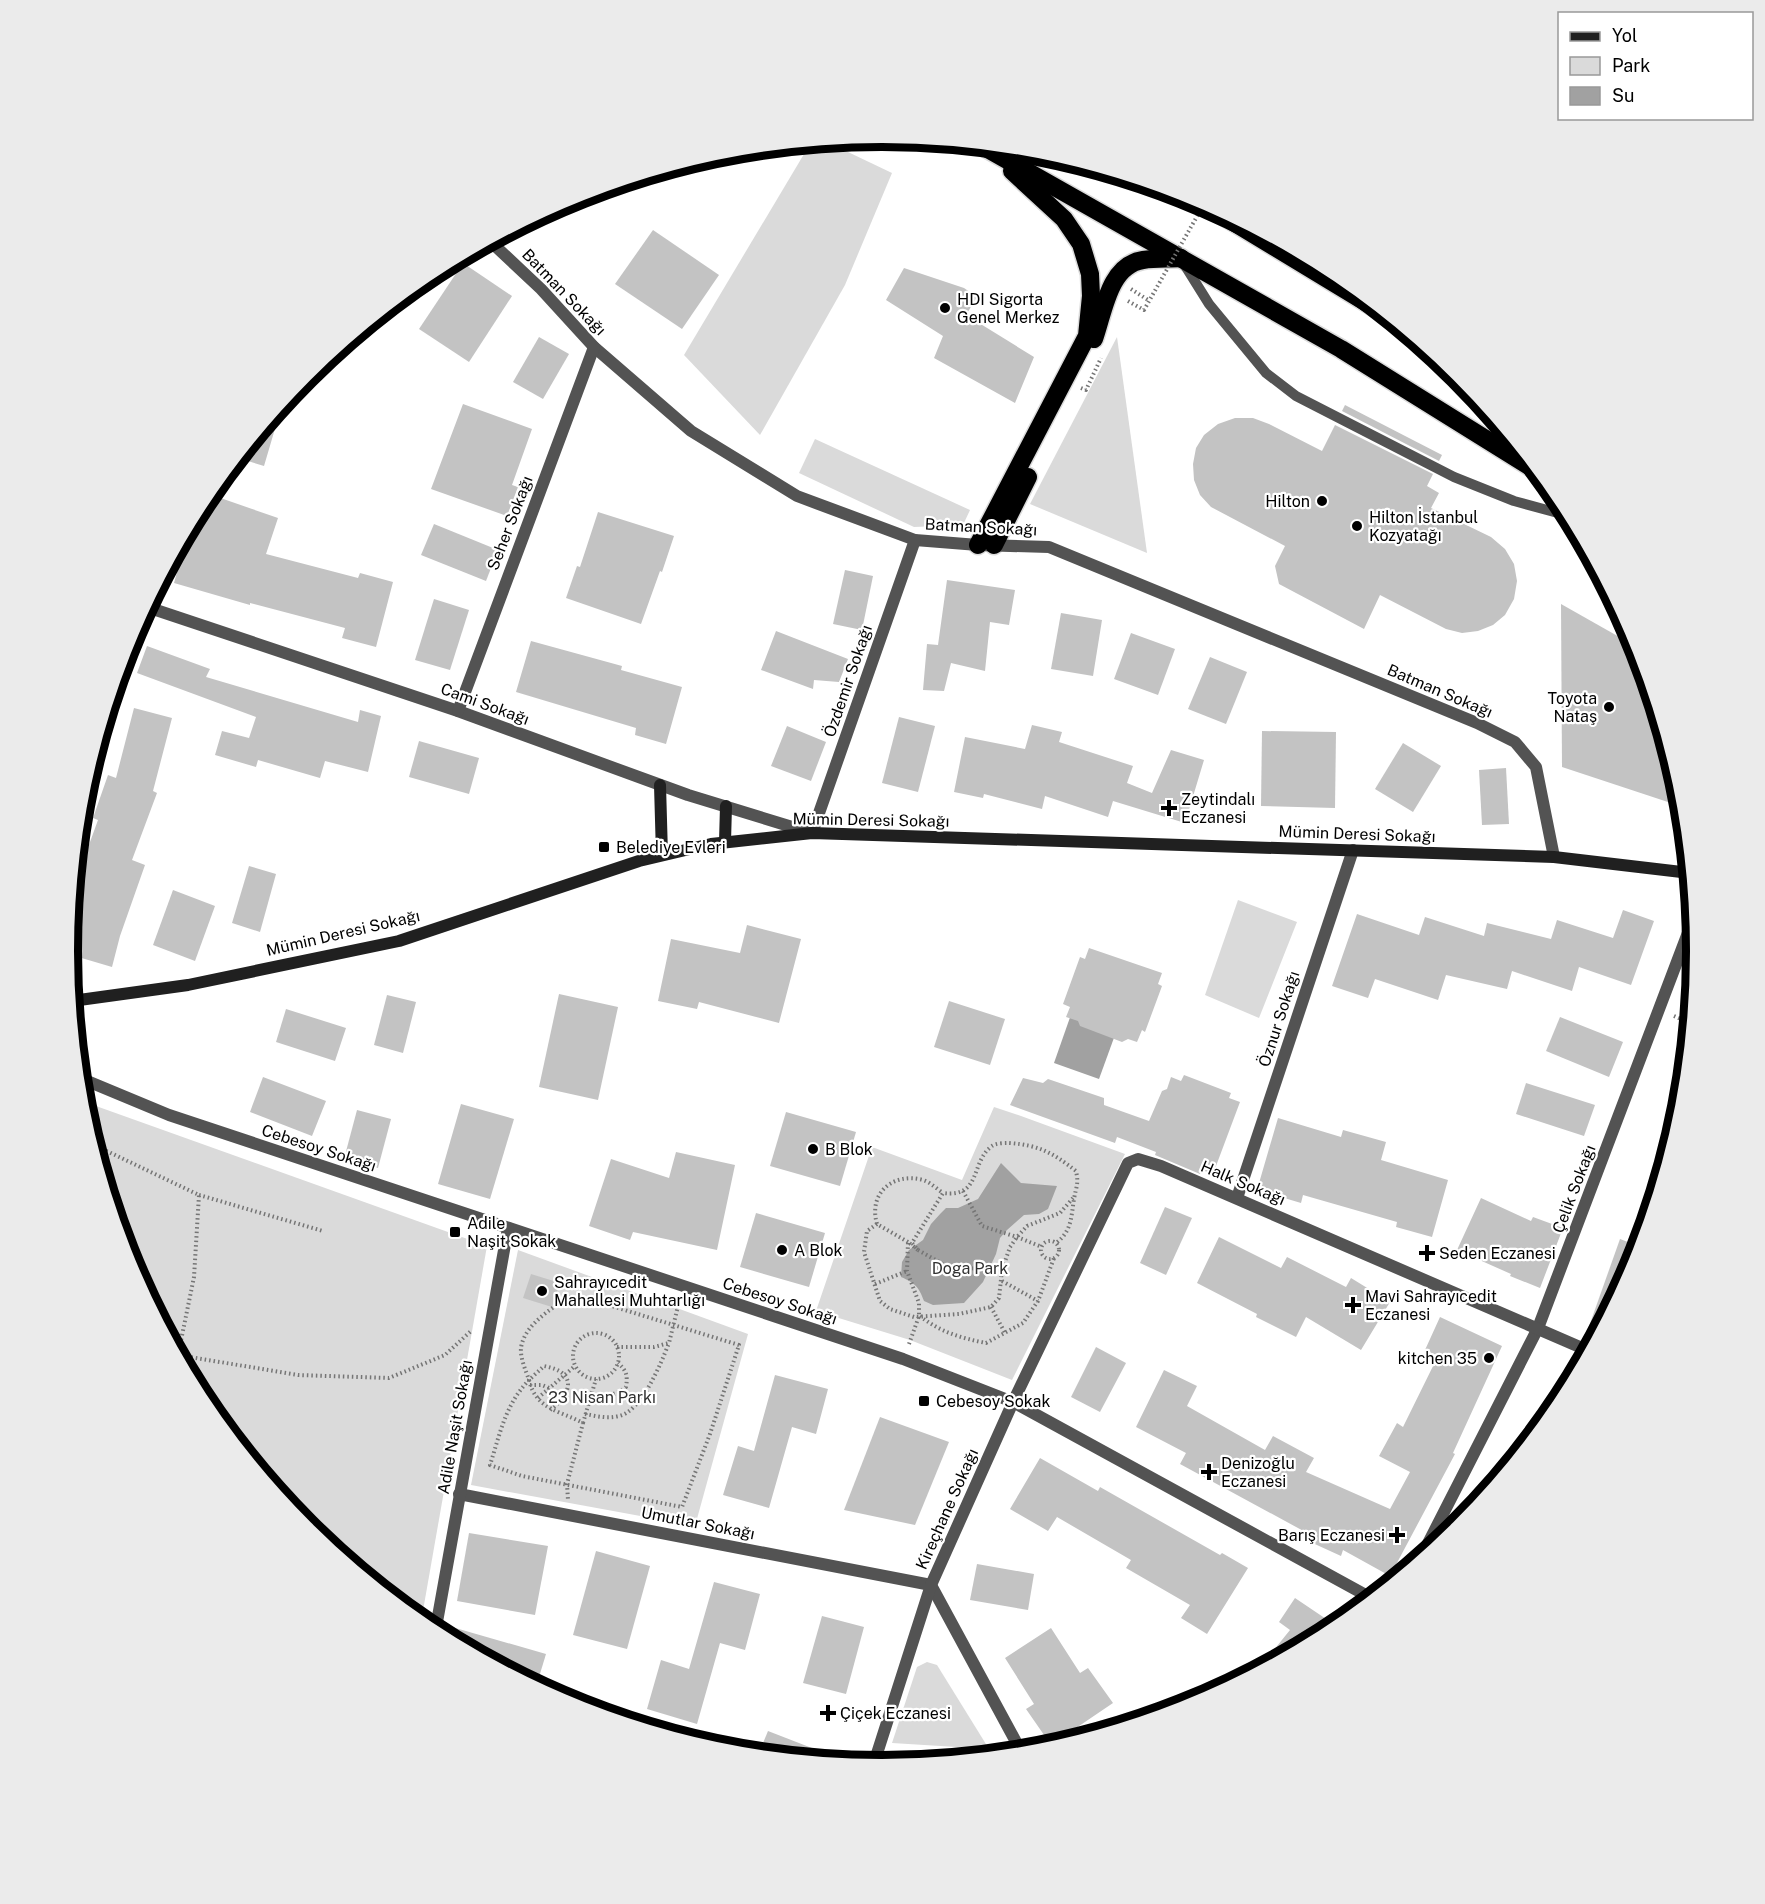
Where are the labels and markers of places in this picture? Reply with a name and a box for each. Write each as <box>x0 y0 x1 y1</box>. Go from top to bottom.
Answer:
place label: HDI Sigorta Genel Merkez <box>957 290 1060 327</box>
marker: HDI Sigorta Genel Merkez <box>938 301 952 315</box>
place label: Hilton <box>1265 492 1310 511</box>
marker: Hilton <box>1315 494 1329 508</box>
place label: Hilton İstanbul Kozyatağı <box>1369 507 1478 545</box>
marker: Hilton İstanbul Kozyatağı <box>1350 519 1364 533</box>
place label: Toyota Nataş <box>1548 689 1597 726</box>
marker: Toyota Nataş <box>1602 700 1616 714</box>
place label: Zeytindalı Eczanesi <box>1181 790 1255 827</box>
marker: Zeytindalı Eczanesi <box>1162 801 1176 815</box>
place label: Belediye Evleri <box>616 838 726 857</box>
marker: Belediye Evleri <box>597 840 611 854</box>
place label: B Blok <box>825 1140 873 1159</box>
marker: B Blok <box>806 1142 820 1156</box>
place label: Adile Naşit Sokak <box>467 1214 556 1251</box>
marker: Adile Naşit Sokak <box>448 1225 462 1239</box>
place label: A Blok <box>794 1241 842 1260</box>
marker: A Blok <box>775 1243 789 1257</box>
place label: Seden Eczanesi <box>1439 1244 1556 1263</box>
marker: Seden Eczanesi <box>1420 1246 1434 1260</box>
place label: Sahrayıcedit Mahallesi Muhtarlığı <box>554 1273 705 1310</box>
marker: Sahrayıcedit Mahallesi Muhtarlığı <box>535 1284 549 1298</box>
place label: Mavi Sahrayıcedit Eczanesi <box>1365 1287 1497 1324</box>
marker: Mavi Sahrayıcedit Eczanesi <box>1346 1298 1360 1312</box>
place label: kitchen 35 <box>1398 1349 1477 1368</box>
marker: kitchen 35 <box>1482 1351 1496 1365</box>
place label: Cebesoy Sokak <box>936 1392 1050 1411</box>
marker: Cebesoy Sokak <box>917 1394 931 1408</box>
place label: Denizoğlu Eczanesi <box>1221 1454 1295 1491</box>
marker: Denizoğlu Eczanesi <box>1202 1465 1216 1479</box>
place label: Barış Eczanesi <box>1278 1526 1385 1545</box>
marker: Barış Eczanesi <box>1390 1528 1404 1542</box>
place label: Çiçek Eczanesi <box>840 1704 951 1723</box>
marker: Çiçek Eczanesi <box>821 1706 835 1720</box>

